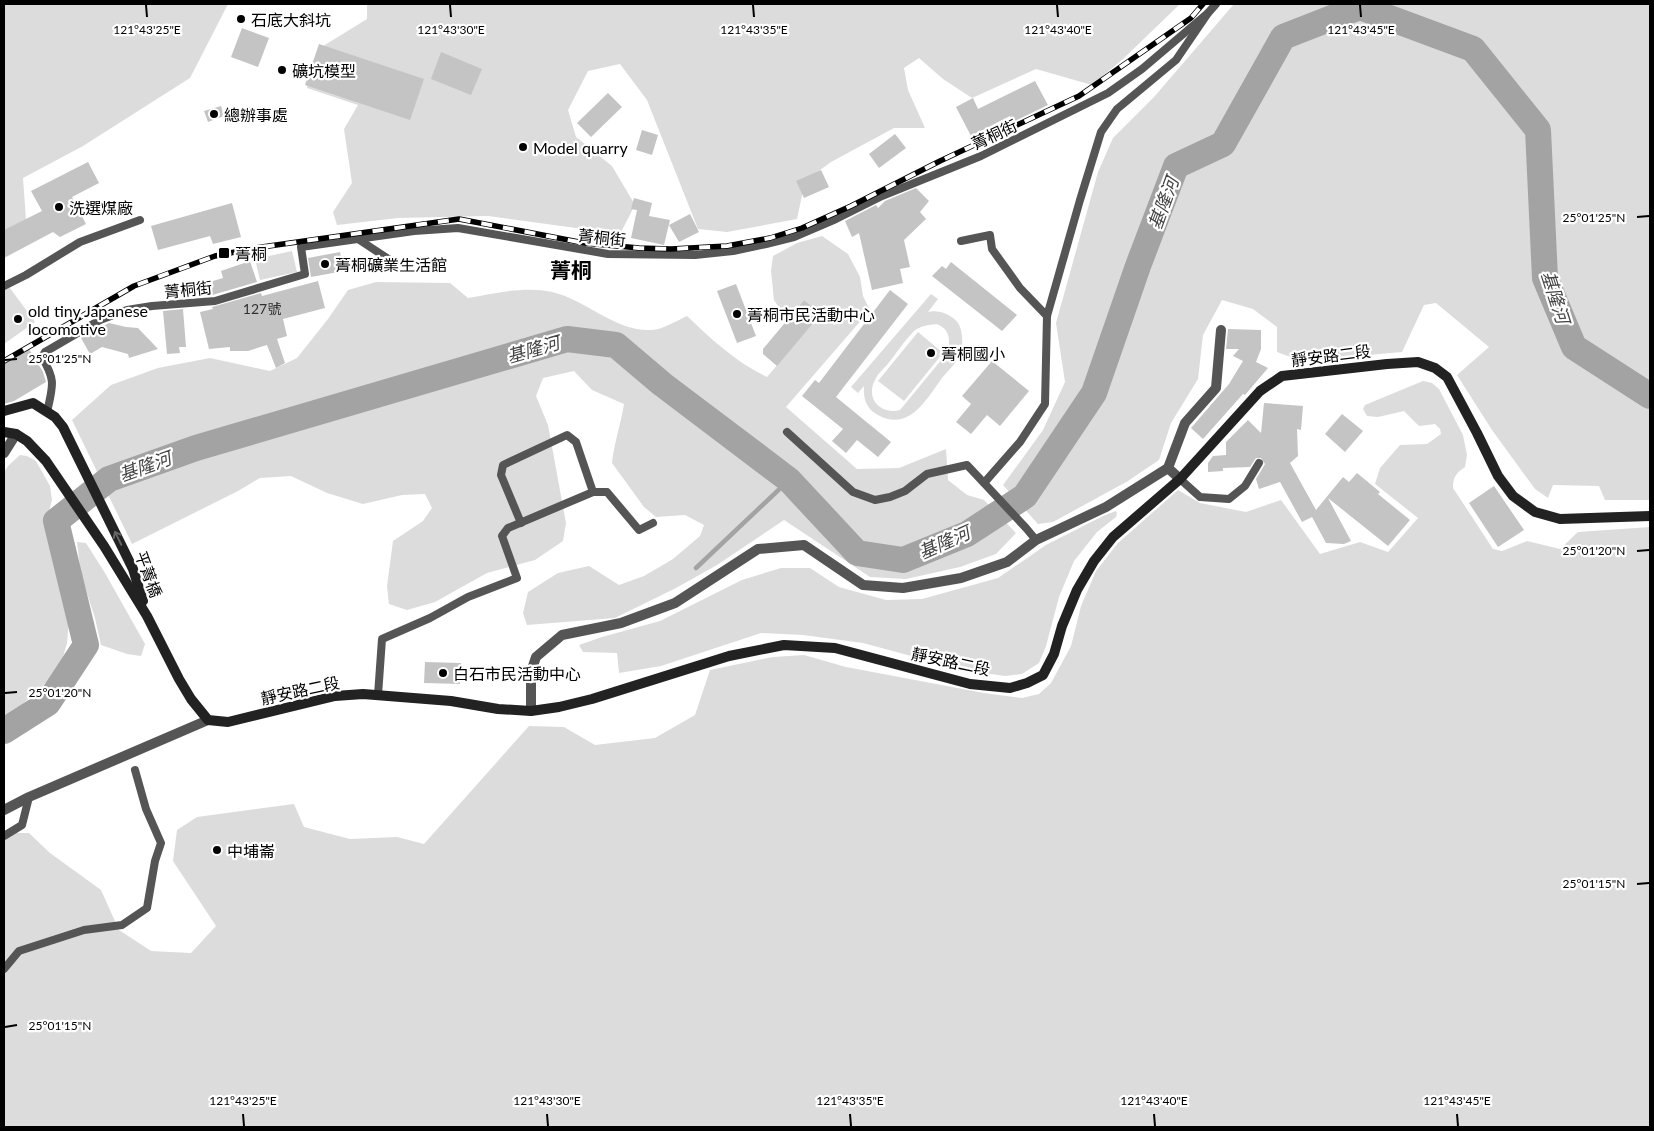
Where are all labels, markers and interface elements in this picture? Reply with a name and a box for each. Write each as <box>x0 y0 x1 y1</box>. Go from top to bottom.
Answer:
place label: 石底大斜坑 <box>251 10 331 29</box>
marker: 石底大斜坑 <box>235 13 247 25</box>
text: 121°43'25"E <box>113 22 181 37</box>
text: 121°43'30"E <box>417 22 485 37</box>
text: 121°43'35"E <box>720 22 788 37</box>
text: 121°43'40"E <box>1024 22 1092 37</box>
text: 121°43'45"E <box>1327 22 1395 37</box>
place label: 礦坑模型 <box>292 61 356 80</box>
marker: 礦坑模型 <box>276 64 288 76</box>
place label: 總辦事處 <box>224 105 288 124</box>
marker: 總辦事處 <box>208 108 220 120</box>
street label: 菁桐街 <box>968 115 1020 153</box>
place label: Model quarry <box>533 138 628 157</box>
marker: Model quarry <box>517 141 529 153</box>
water label: 基隆河 <box>1143 171 1184 232</box>
place label: 洗選煤廠 <box>69 198 133 217</box>
marker: 洗選煤廠 <box>53 201 65 213</box>
text: 25°01'25"N <box>1563 210 1625 225</box>
street label: 菁桐街 <box>577 225 627 249</box>
place label: 菁桐 <box>235 244 267 263</box>
marker: 菁桐 <box>217 246 231 260</box>
place label: 菁桐礦業生活館 <box>335 255 447 274</box>
district label: 菁桐 <box>550 257 592 282</box>
marker: 菁桐礦業生活館 <box>319 258 331 270</box>
water label: 基隆河 <box>1537 268 1576 329</box>
street label: 菁桐街 <box>163 277 213 301</box>
house number: 127號 <box>243 300 281 317</box>
place label: old tiny Japanese locomotive <box>28 301 148 338</box>
place label: 菁桐市民活動中心 <box>747 305 875 324</box>
marker: 菁桐市民活動中心 <box>731 308 743 320</box>
marker: old tiny Japanese locomotive <box>12 313 24 325</box>
water label: 基隆河 <box>504 330 565 367</box>
street label: 靜安路二段 <box>1290 341 1372 369</box>
place label: 菁桐國小 <box>941 344 1005 363</box>
marker: 菁桐國小 <box>925 347 937 359</box>
text: 25°01'25"N <box>29 351 91 366</box>
water label: 基隆河 <box>116 445 177 486</box>
water label: 基隆河 <box>915 520 976 563</box>
one-way arrow <box>113 531 122 546</box>
text: 25°01'20"N <box>1563 543 1625 558</box>
street label: 平菁橋 <box>132 548 166 600</box>
street label: 靜安路二段 <box>910 643 992 679</box>
place label: 白石市民活動中心 <box>453 664 581 683</box>
marker: 白石市民活動中心 <box>437 667 449 679</box>
street label: 靜安路二段 <box>259 672 341 708</box>
text: 25°01'20"N <box>29 685 91 700</box>
place label: 中埔崙 <box>227 841 275 860</box>
marker: 中埔崙 <box>211 844 223 856</box>
text: 25°01'15"N <box>1563 876 1625 891</box>
text: 25°01'15"N <box>29 1018 91 1033</box>
text: 121°43'25"E <box>209 1093 277 1108</box>
text: 121°43'30"E <box>513 1093 581 1108</box>
text: 121°43'35"E <box>816 1093 884 1108</box>
text: 121°43'40"E <box>1120 1093 1188 1108</box>
text: 121°43'45"E <box>1423 1093 1491 1108</box>

